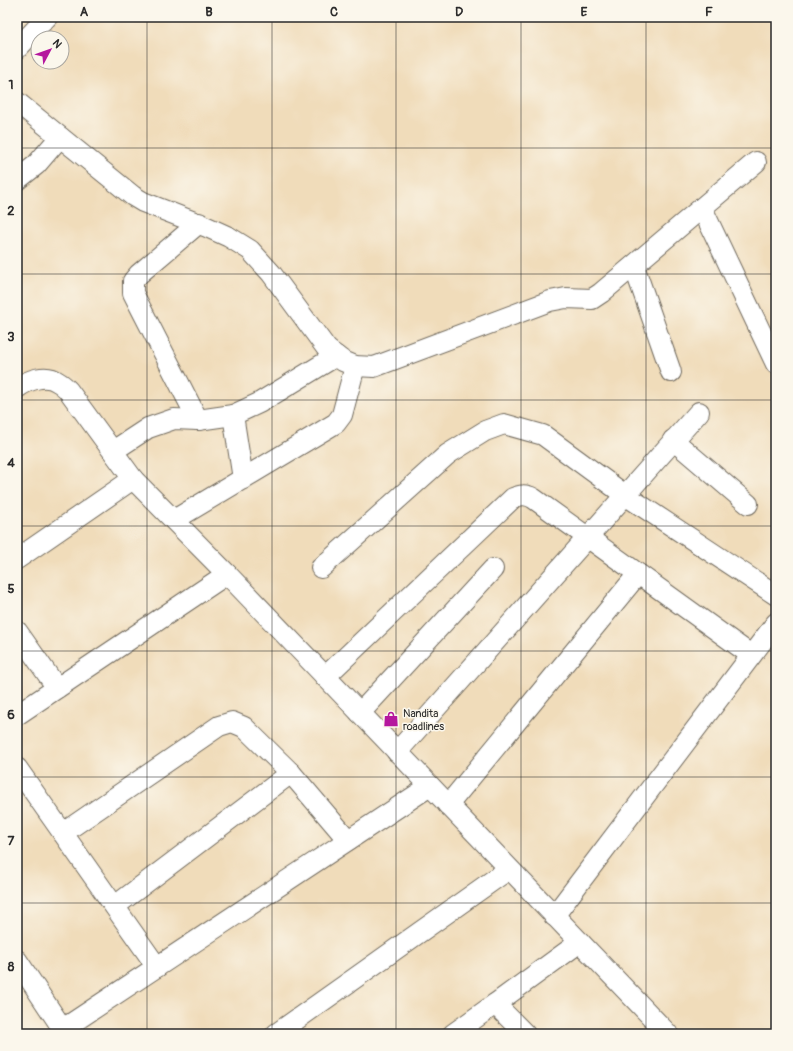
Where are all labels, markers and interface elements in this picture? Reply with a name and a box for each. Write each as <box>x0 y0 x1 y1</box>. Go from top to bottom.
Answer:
text: A <box>80 4 89 20</box>
text: B <box>205 4 213 20</box>
text: C <box>330 4 338 20</box>
text: D <box>455 4 463 20</box>
text: E <box>581 4 588 20</box>
text: F <box>705 4 713 20</box>
north arrow <box>30 30 70 70</box>
text: N <box>50 37 65 51</box>
text: 1 <box>8 77 14 93</box>
text: 2 <box>7 203 15 219</box>
text: 3 <box>7 329 15 345</box>
text: 4 <box>7 455 15 471</box>
text: 5 <box>7 581 15 597</box>
text: 6 <box>7 707 15 723</box>
place label: Nandita roadlines <box>403 707 444 733</box>
shop icon: Nandita roadlines <box>382 710 400 728</box>
text: 7 <box>8 833 15 849</box>
text: 8 <box>8 959 15 975</box>

